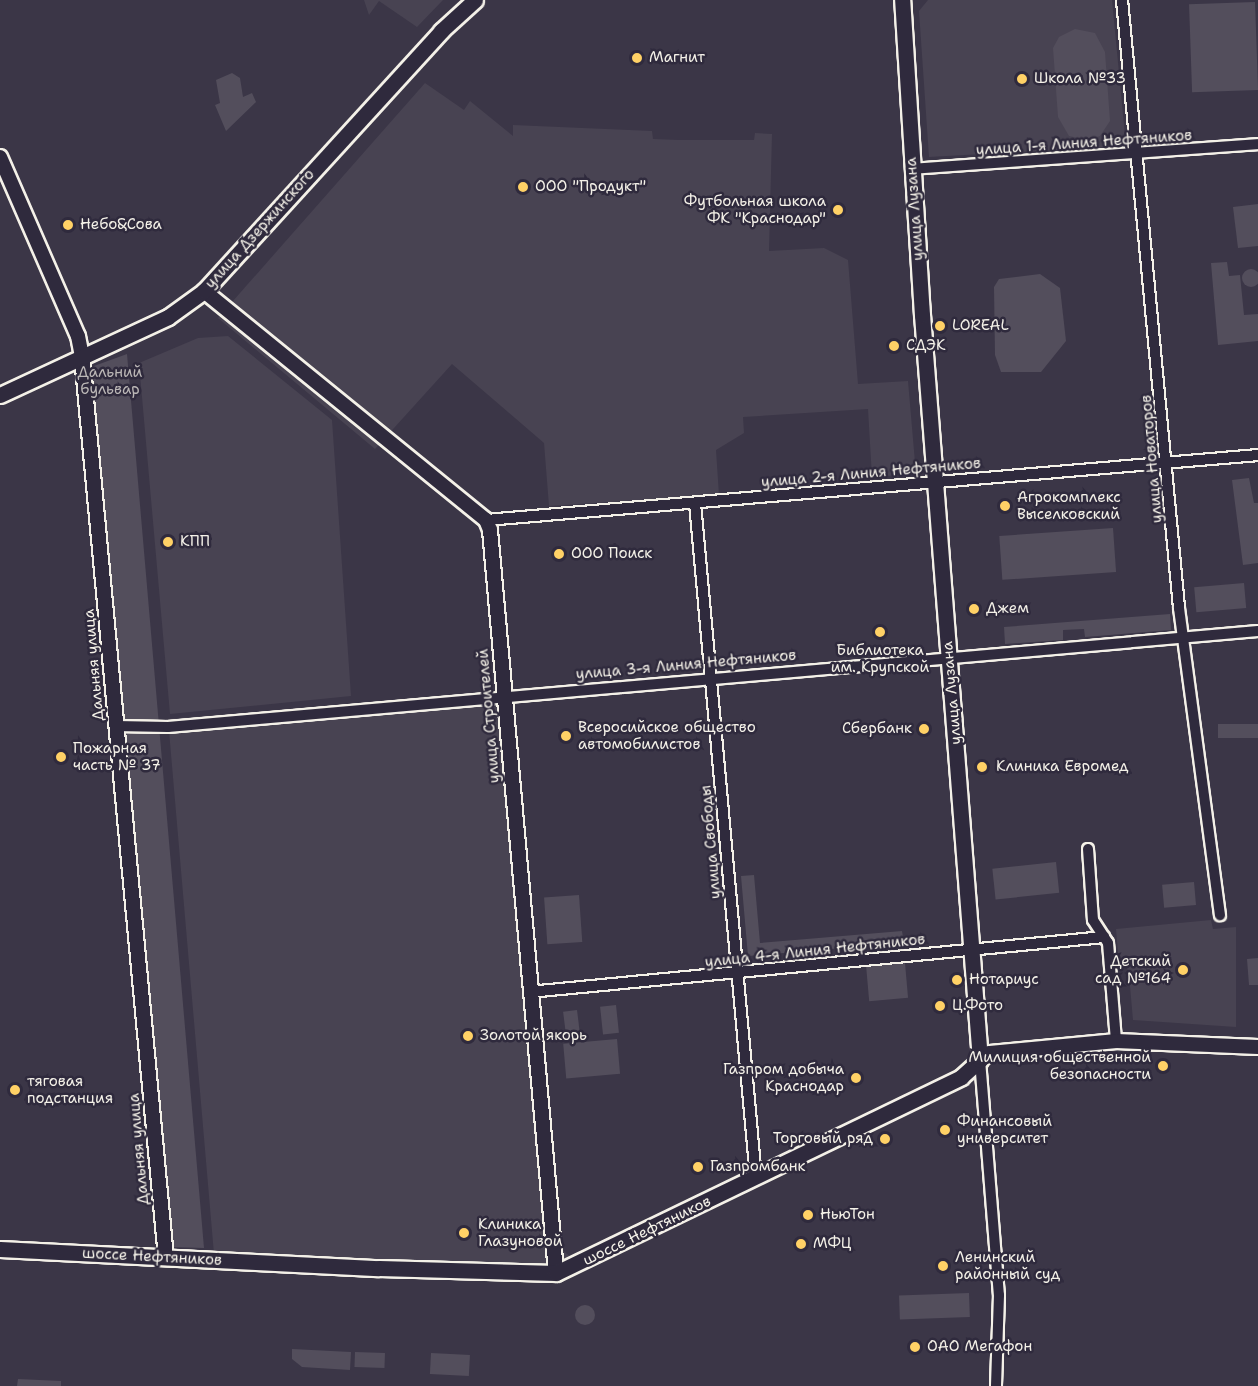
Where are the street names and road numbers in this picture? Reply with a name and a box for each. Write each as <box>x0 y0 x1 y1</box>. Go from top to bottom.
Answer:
street label: улица 1-я Линия Нефтяников <box>975 126 1193 160</box>
street label: улица Лузана <box>902 157 928 261</box>
street label: улица Дзержинского <box>202 165 318 293</box>
street label: улица Новаторов <box>1137 394 1167 524</box>
street label: улица 2-я Линия Нефтяников <box>760 454 982 492</box>
street label: Дальняя улица <box>80 608 108 722</box>
street label: улица Лузана <box>939 641 965 745</box>
street label: улица 3-я Линия Нефтяников <box>575 646 797 684</box>
street label: улица Строителей <box>474 648 504 784</box>
street label: улица Свободы <box>697 784 725 900</box>
street label: улица 4-я Линия Нефтяников <box>704 930 926 972</box>
street label: Дальняя улица <box>125 1092 153 1206</box>
street label: шоссе Нефтяников <box>580 1192 714 1270</box>
street label: шоссе Нефтяников <box>82 1244 222 1270</box>

